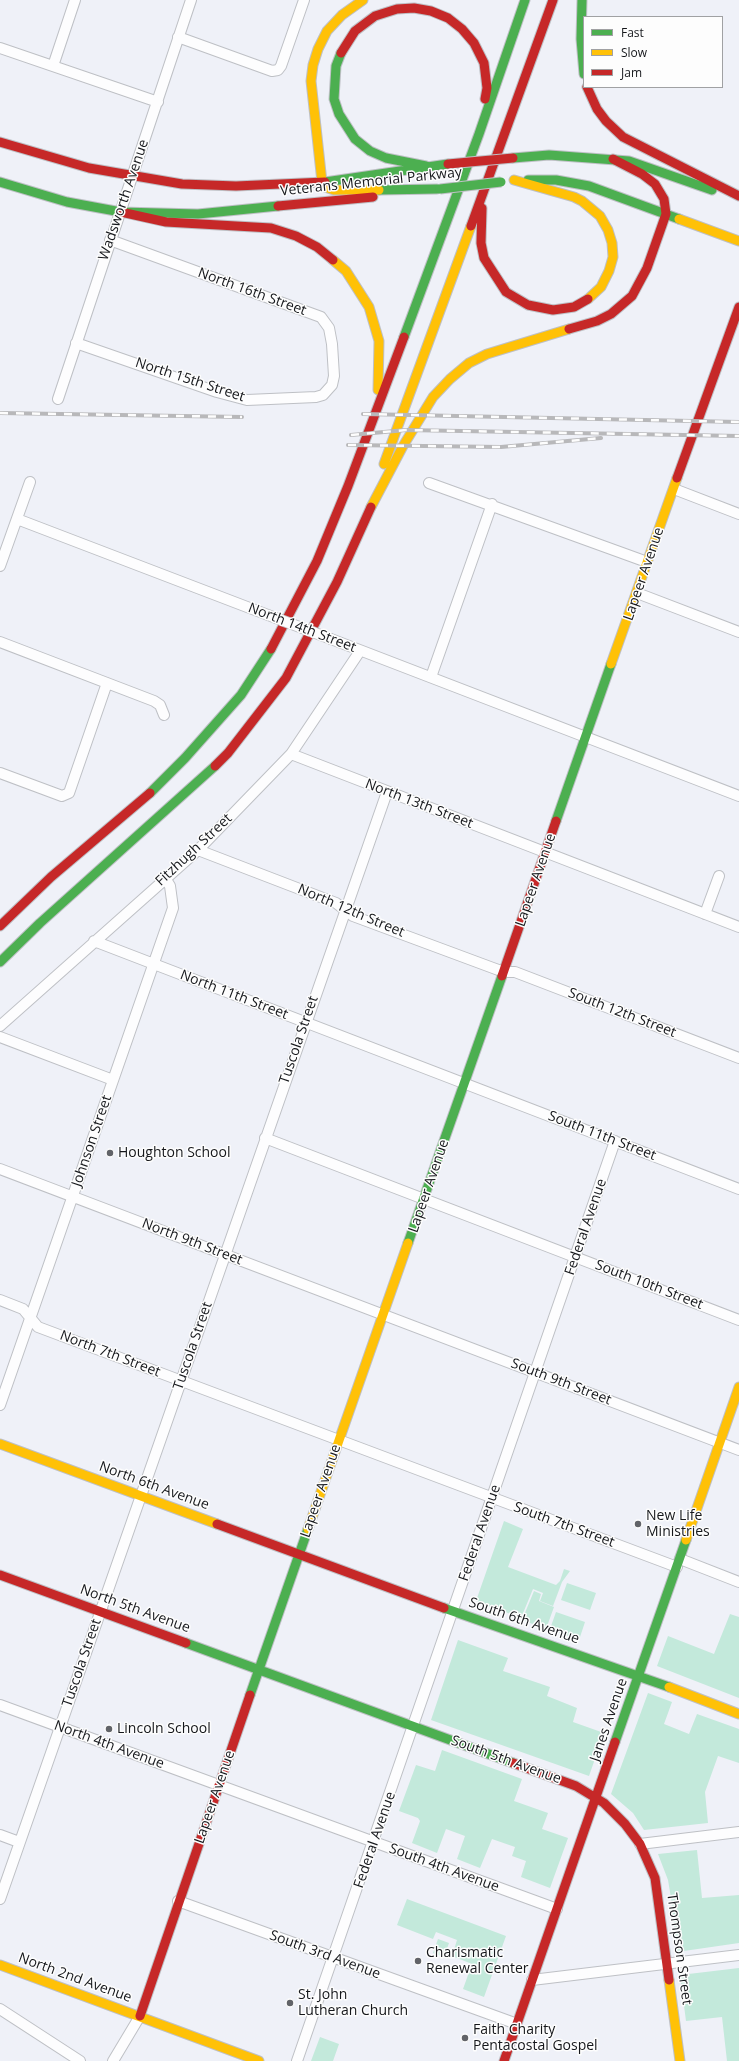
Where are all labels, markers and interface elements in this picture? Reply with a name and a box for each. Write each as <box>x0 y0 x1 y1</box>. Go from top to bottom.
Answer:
legend <box>583 16 723 88</box>
text: Fast <box>621 24 644 41</box>
text: Slow <box>621 44 647 61</box>
text: Jam <box>621 64 642 81</box>
street label: Wadsworth Avenue <box>95 137 153 263</box>
street label: Veterans Memorial Parkway <box>279 164 463 200</box>
street label: North 16th Street <box>195 265 309 319</box>
street label: North 15th Street <box>133 354 247 406</box>
street label: Lapeer Avenue <box>620 525 668 623</box>
street label: North 14th Street <box>246 600 358 656</box>
street label: North 13th Street <box>363 776 475 832</box>
street label: Fitzhugh Street <box>152 810 236 890</box>
street label: Lapeer Avenue <box>512 831 560 929</box>
street label: North 12th Street <box>295 881 407 941</box>
street label: North 11th Street <box>178 967 290 1023</box>
street label: South 12th Street <box>566 985 678 1041</box>
street label: Tuscola Street <box>276 994 322 1086</box>
street label: Johnson Street <box>68 1093 116 1189</box>
street label: South 11th Street <box>546 1108 658 1164</box>
street label: Lapeer Avenue <box>405 1137 453 1235</box>
place label: Houghton School <box>118 1145 230 1161</box>
marker: Houghton School <box>105 1148 115 1158</box>
street label: Federal Avenue <box>562 1177 610 1277</box>
street label: North 9th Street <box>139 1215 245 1269</box>
street label: South 10th Street <box>593 1257 705 1313</box>
street label: Tuscola Street <box>170 1300 216 1392</box>
street label: North 7th Street <box>57 1327 163 1381</box>
street label: South 9th Street <box>508 1355 614 1409</box>
street label: Lapeer Avenue <box>297 1442 345 1540</box>
street label: North 6th Avenue <box>97 1458 211 1514</box>
street label: Federal Avenue <box>456 1483 504 1583</box>
street label: South 7th Street <box>511 1499 617 1551</box>
place label: New Life Ministries <box>646 1508 710 1540</box>
marker: New Life Ministries <box>633 1519 643 1529</box>
street label: North 5th Avenue <box>78 1581 192 1637</box>
street label: South 6th Avenue <box>466 1594 582 1648</box>
street label: Tuscola Street <box>59 1617 105 1709</box>
street label: Janes Avenue <box>587 1676 631 1764</box>
street label: North 4th Avenue <box>52 1717 166 1773</box>
place label: Lincoln School <box>117 1721 211 1737</box>
marker: Lincoln School <box>104 1724 114 1734</box>
street label: South 5th Avenue <box>449 1732 563 1788</box>
street label: Lapeer Avenue <box>191 1748 239 1846</box>
street label: Federal Avenue <box>351 1790 399 1890</box>
street label: South 4th Avenue <box>387 1840 501 1896</box>
street label: Thompson Street <box>663 1892 695 2006</box>
street label: South 3rd Avenue <box>267 1927 383 1983</box>
place label: Charismatic Renewal Center <box>426 1945 529 1978</box>
street label: North 2nd Avenue <box>16 1950 134 2006</box>
marker: Charismatic Renewal Center <box>413 1956 423 1966</box>
place label: St. John Lutheran Church <box>298 1987 408 2020</box>
marker: St. John Lutheran Church <box>285 1998 295 2008</box>
place label: Faith Charity Pentacostal Gospel <box>473 2022 598 2054</box>
marker: Faith Charity Pentacostal Gospel <box>460 2033 470 2043</box>

